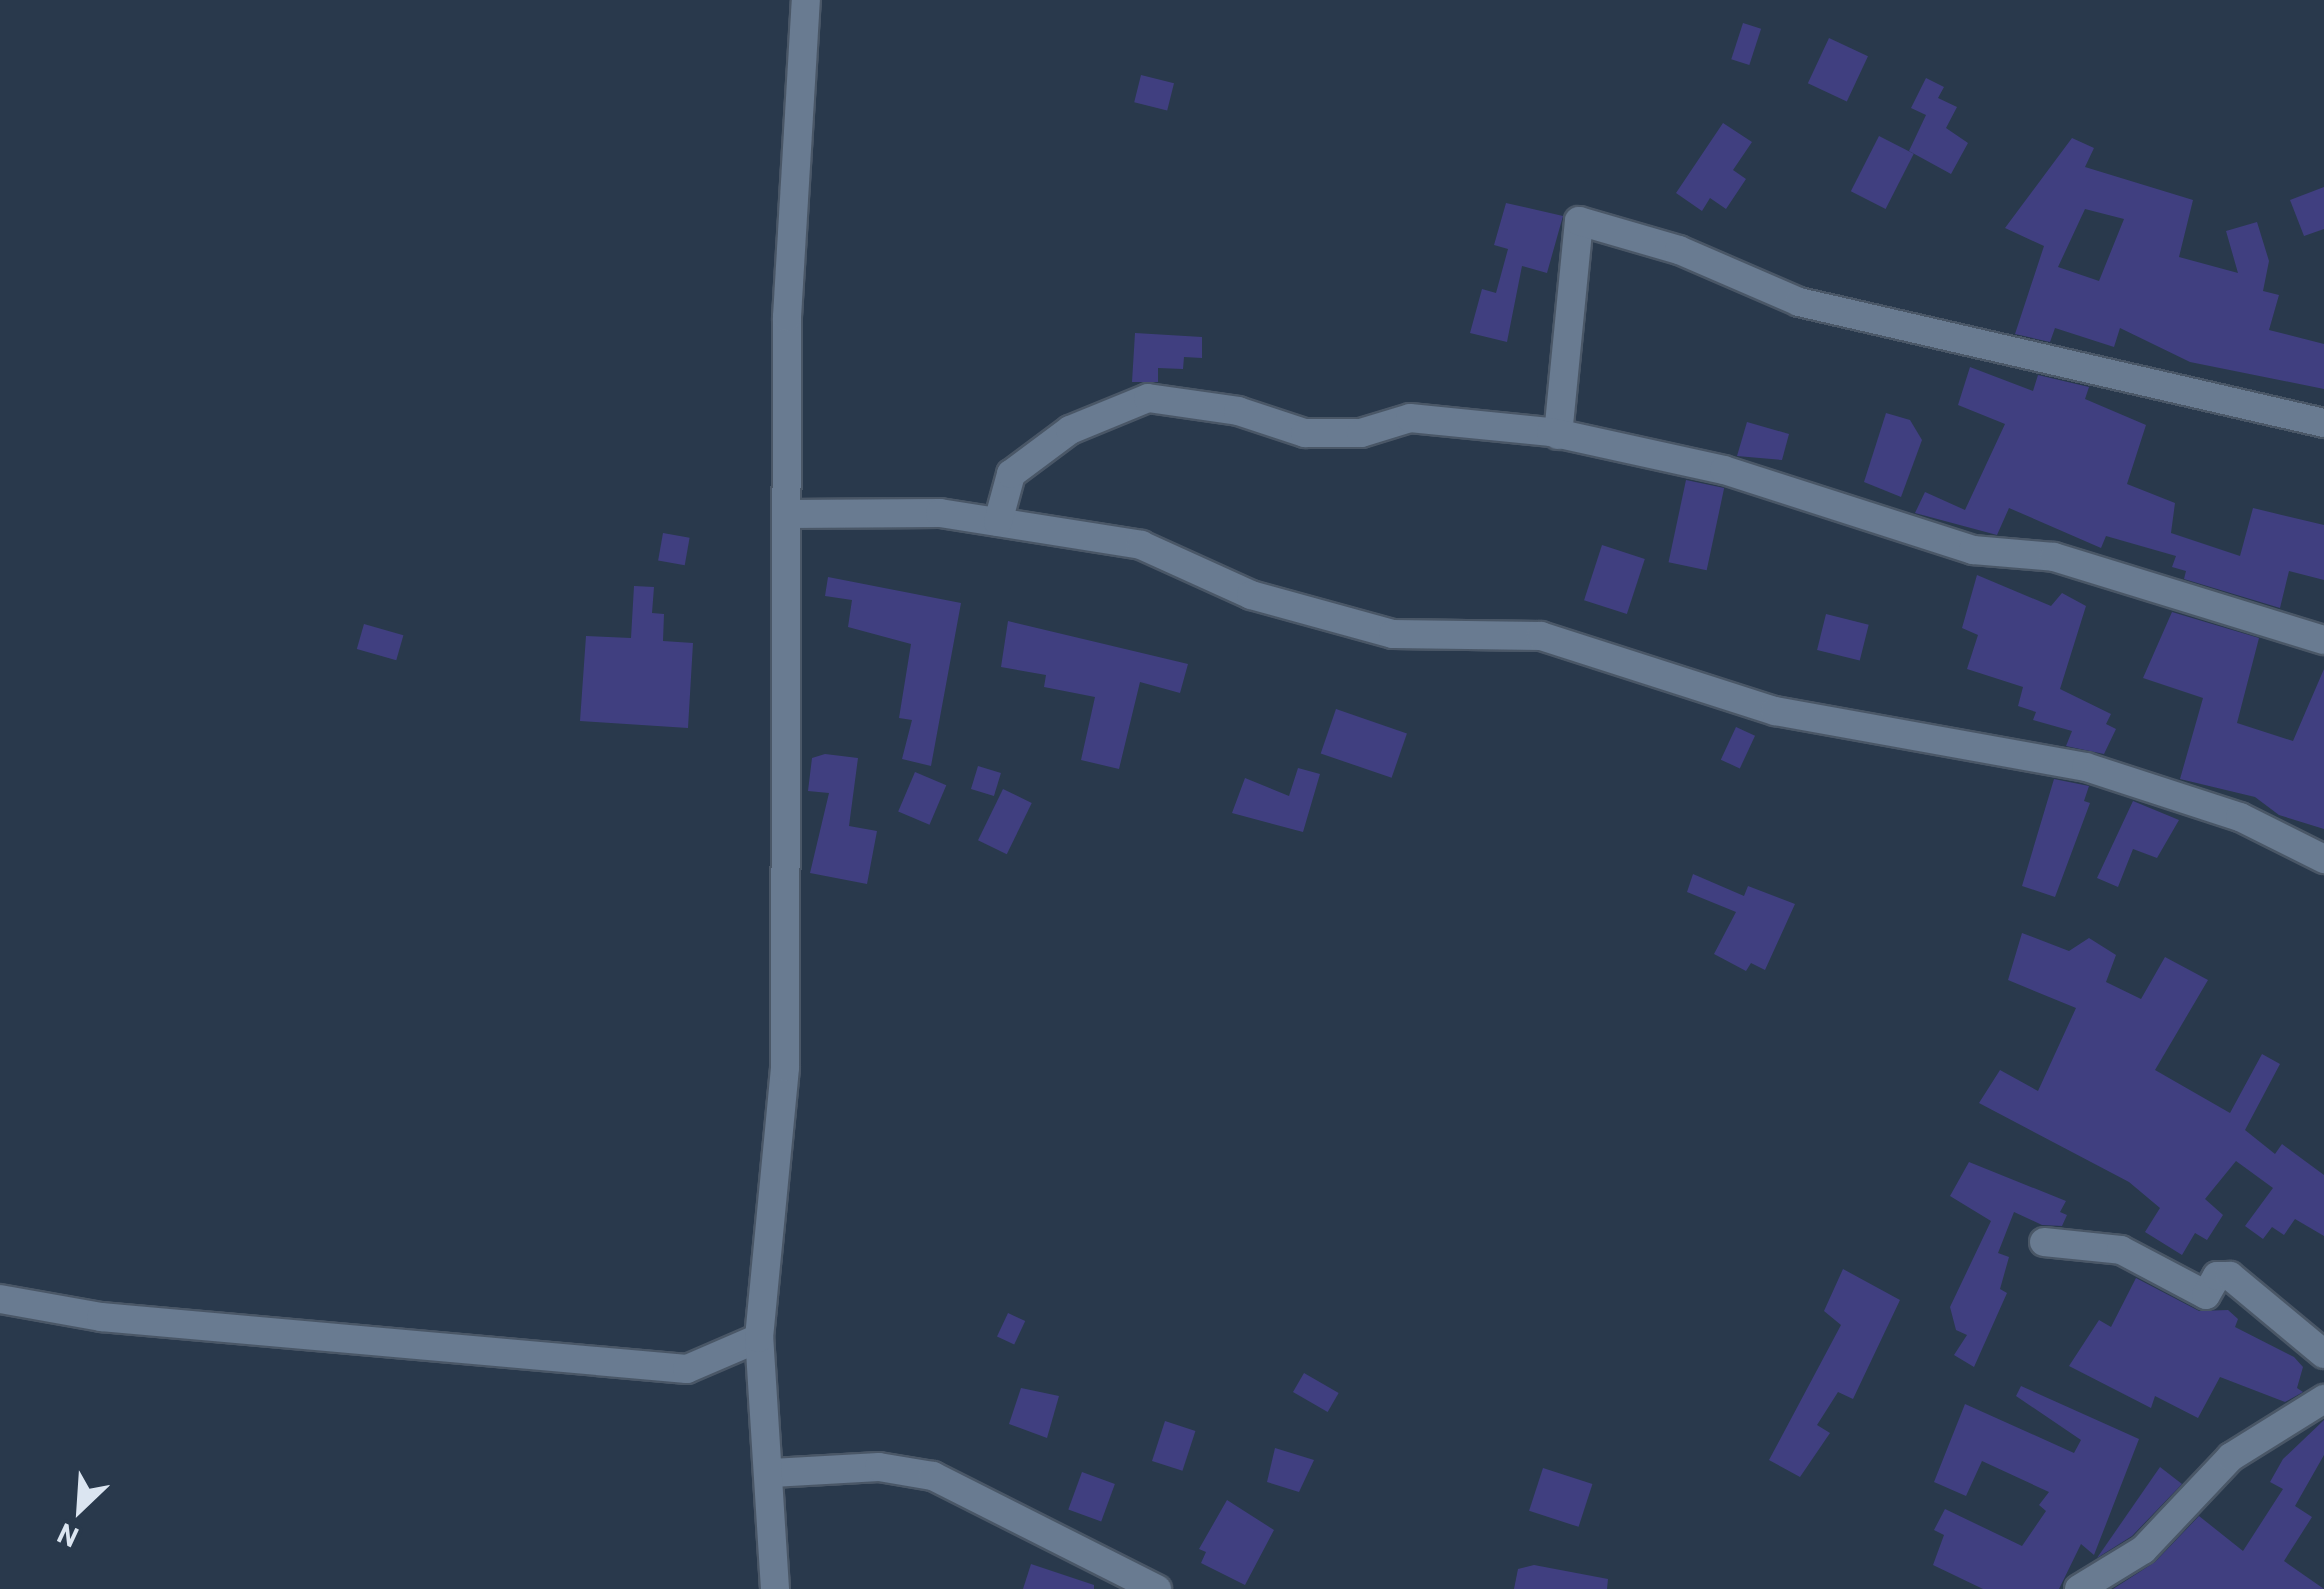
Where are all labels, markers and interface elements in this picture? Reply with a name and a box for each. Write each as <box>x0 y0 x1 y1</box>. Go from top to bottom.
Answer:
north arrow <box>30 1459 130 1559</box>
text: N <box>52 1517 83 1556</box>

